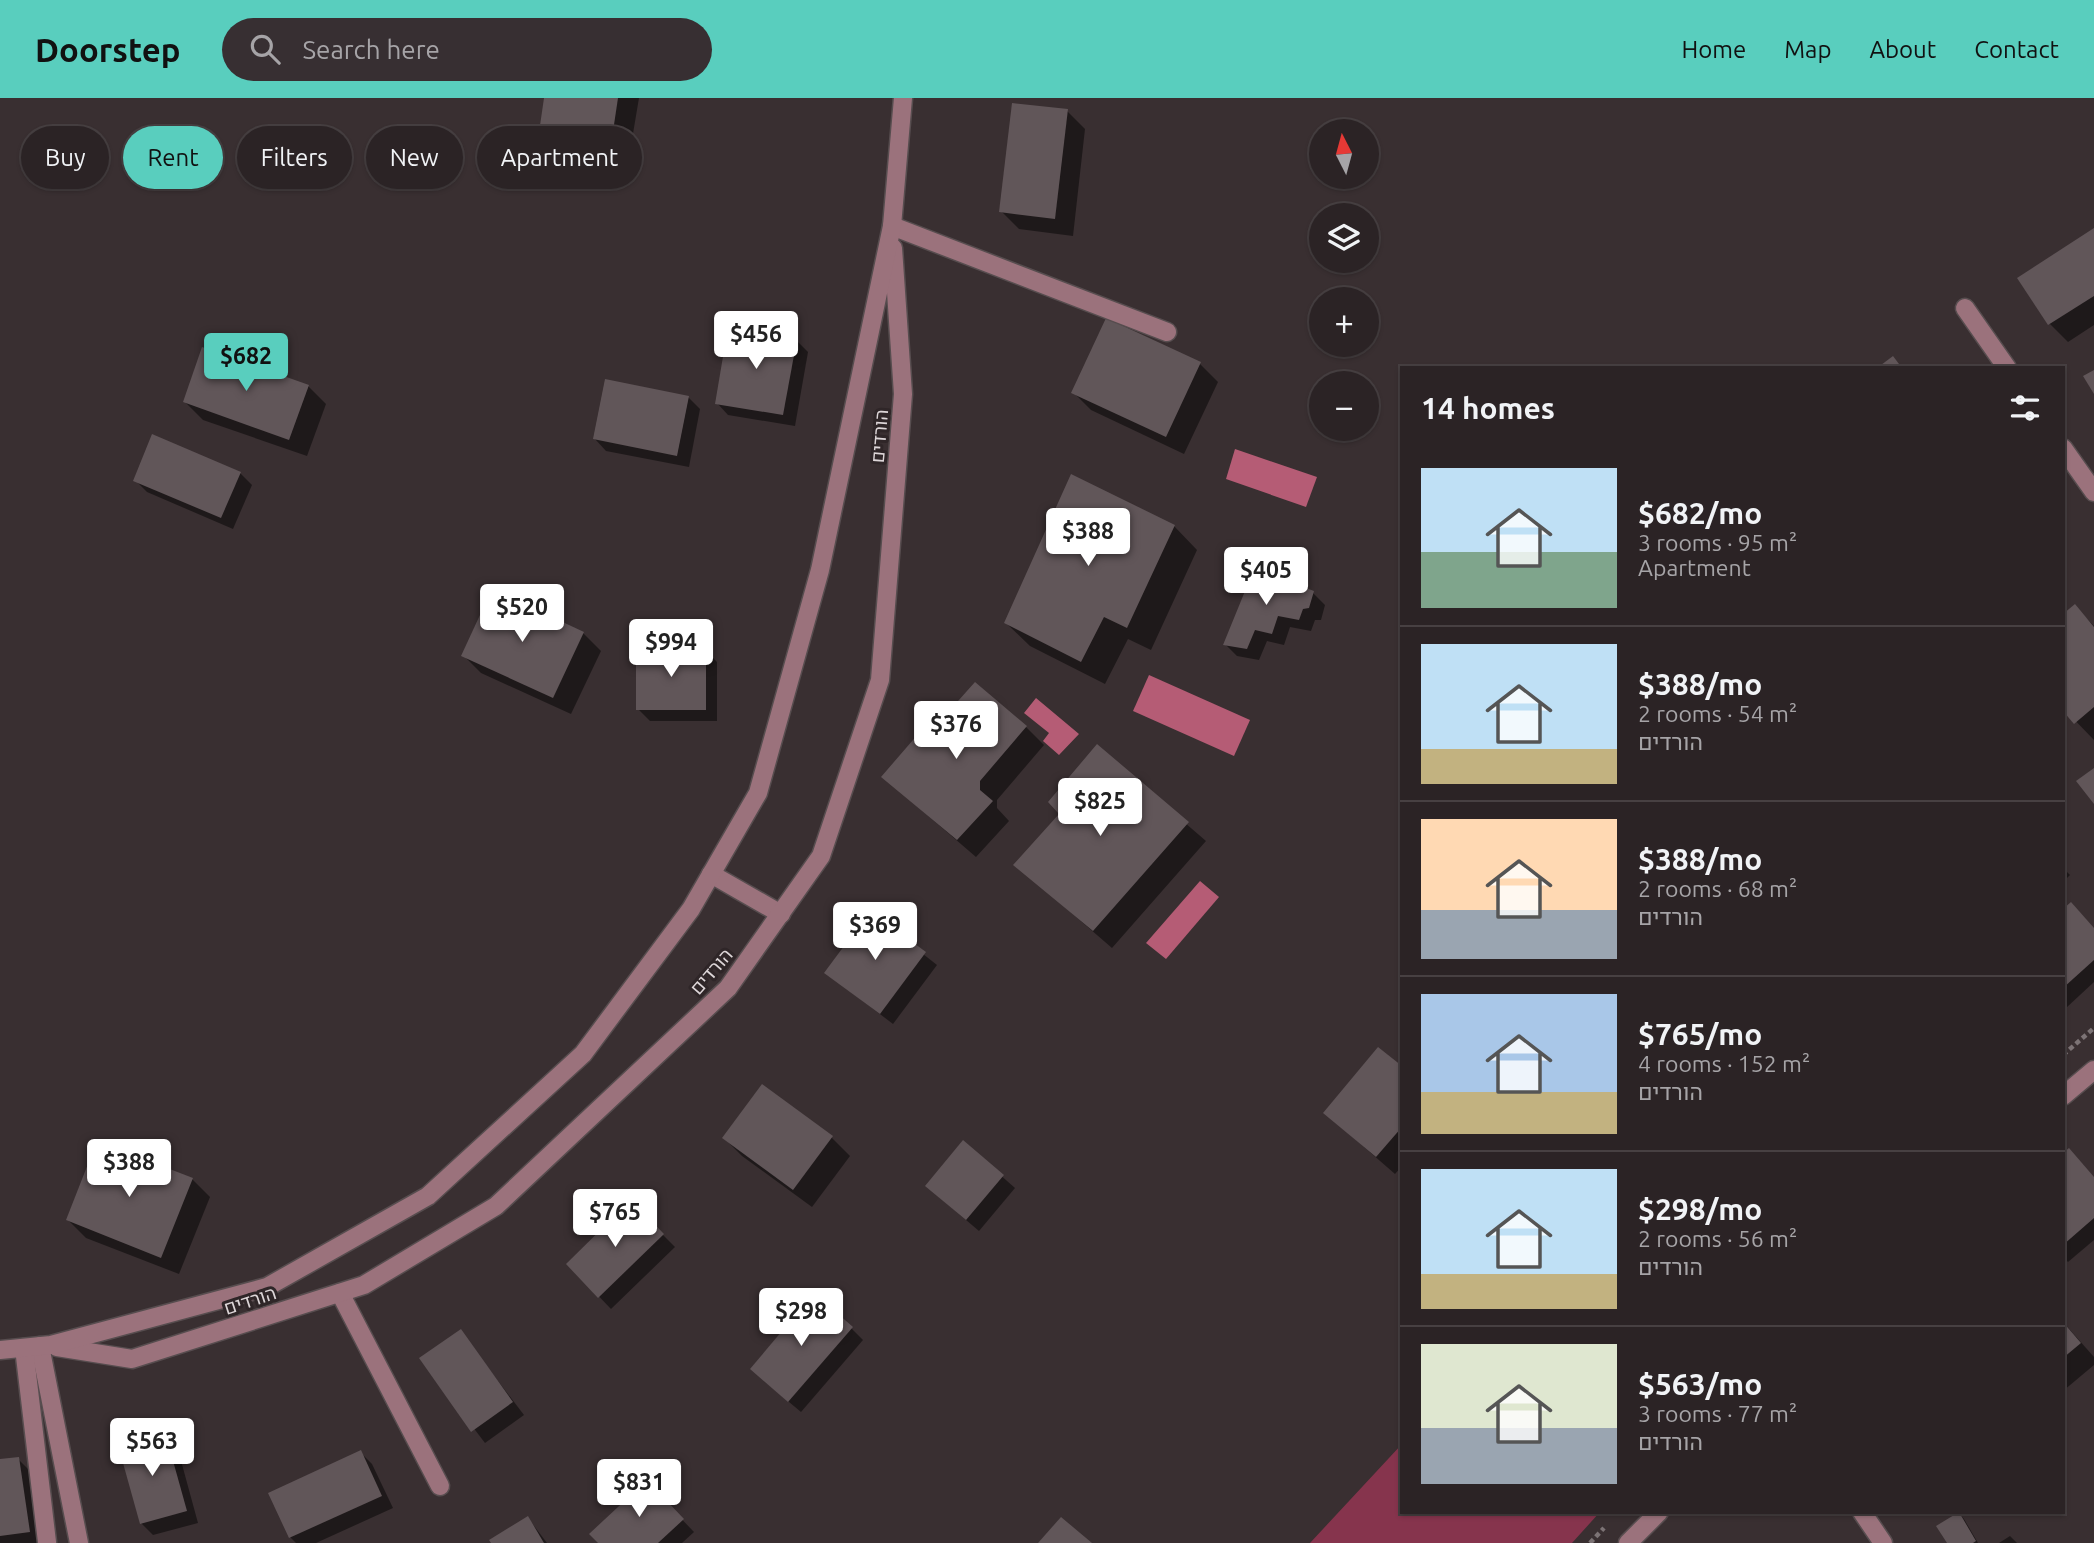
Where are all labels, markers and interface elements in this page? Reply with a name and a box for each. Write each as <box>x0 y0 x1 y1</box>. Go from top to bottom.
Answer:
search box <box>222 18 712 81</box>
icon: search <box>246 30 284 68</box>
text: Doorstep <box>35 31 180 68</box>
text: Search here <box>302 35 440 64</box>
text: Home <box>1681 36 1746 63</box>
text: Map <box>1784 36 1831 63</box>
text: About <box>1869 36 1936 63</box>
text: Contact <box>1974 36 2059 63</box>
north arrow <box>1309 119 1379 189</box>
map controls <box>1309 119 1379 441</box>
chip: Buy <box>21 126 109 189</box>
chip: Rent <box>123 126 223 189</box>
chip: Filters <box>237 126 352 189</box>
chip: New <box>366 126 463 189</box>
chip: Apartment <box>477 126 642 189</box>
button: layers <box>1309 203 1379 273</box>
button: + <box>1309 287 1379 357</box>
pin: $456 <box>715 312 797 371</box>
text: $456 <box>730 321 782 346</box>
pin: $682 <box>205 334 287 393</box>
text: $682 <box>220 343 272 368</box>
button: − <box>1309 371 1379 441</box>
icon: filters <box>2006 389 2044 427</box>
text: 14 homes <box>1421 391 1555 425</box>
street label: הורדים <box>866 408 892 464</box>
icon: home <box>1477 496 1561 580</box>
text: $682/mo <box>1638 496 1762 530</box>
pin: $388 <box>1047 508 1129 568</box>
text: $388 <box>1062 518 1114 543</box>
text: 3 rooms · 95 m² <box>1638 530 1797 555</box>
pin: $405 <box>1225 547 1307 607</box>
text: Apartment <box>1638 555 1751 580</box>
text: $405 <box>1240 557 1292 582</box>
pin: $520 <box>481 584 563 644</box>
text: $520 <box>496 594 548 619</box>
pin: $994 <box>630 620 712 679</box>
text: $994 <box>645 629 697 654</box>
text: $388/mo <box>1638 667 1762 701</box>
icon: home <box>1477 672 1561 756</box>
text: 2 rooms · 54 m² <box>1638 701 1797 726</box>
pin: $376 <box>915 702 997 761</box>
text: $376 <box>930 711 982 736</box>
text: הורדים <box>1638 729 1703 754</box>
pin: $825 <box>1059 778 1141 838</box>
text: $825 <box>1074 788 1126 813</box>
text: $388/mo <box>1638 842 1762 876</box>
icon: home <box>1477 847 1561 931</box>
text: 2 rooms · 68 m² <box>1638 876 1797 901</box>
pin: $369 <box>834 902 916 962</box>
text: הורדים <box>1638 904 1703 929</box>
text: $369 <box>849 912 901 937</box>
street label: הורדים <box>685 943 737 999</box>
text: $765/mo <box>1638 1017 1762 1051</box>
icon: home <box>1477 1022 1561 1106</box>
text: 4 rooms · 152 m² <box>1638 1051 1810 1076</box>
text: הורדים <box>1638 1079 1703 1104</box>
pin: $388 <box>88 1140 170 1199</box>
text: $388 <box>103 1149 155 1174</box>
pin: $765 <box>574 1190 656 1249</box>
text: $298/mo <box>1638 1192 1762 1226</box>
icon: home <box>1477 1197 1561 1281</box>
text: $765 <box>589 1199 641 1224</box>
text: 2 rooms · 56 m² <box>1638 1226 1797 1251</box>
text: הורדים <box>1638 1254 1703 1279</box>
street label: הורדים <box>221 1281 279 1319</box>
pin: $298 <box>760 1288 842 1348</box>
text: $298 <box>775 1298 827 1323</box>
text: $563/mo <box>1638 1367 1762 1401</box>
icon: home <box>1477 1372 1561 1456</box>
text: 3 rooms · 77 m² <box>1638 1401 1797 1426</box>
pin: $563 <box>111 1418 193 1478</box>
text: $563 <box>126 1428 178 1453</box>
text: הורדים <box>1638 1429 1703 1454</box>
pin: $831 <box>598 1460 680 1519</box>
text: $831 <box>613 1469 665 1494</box>

